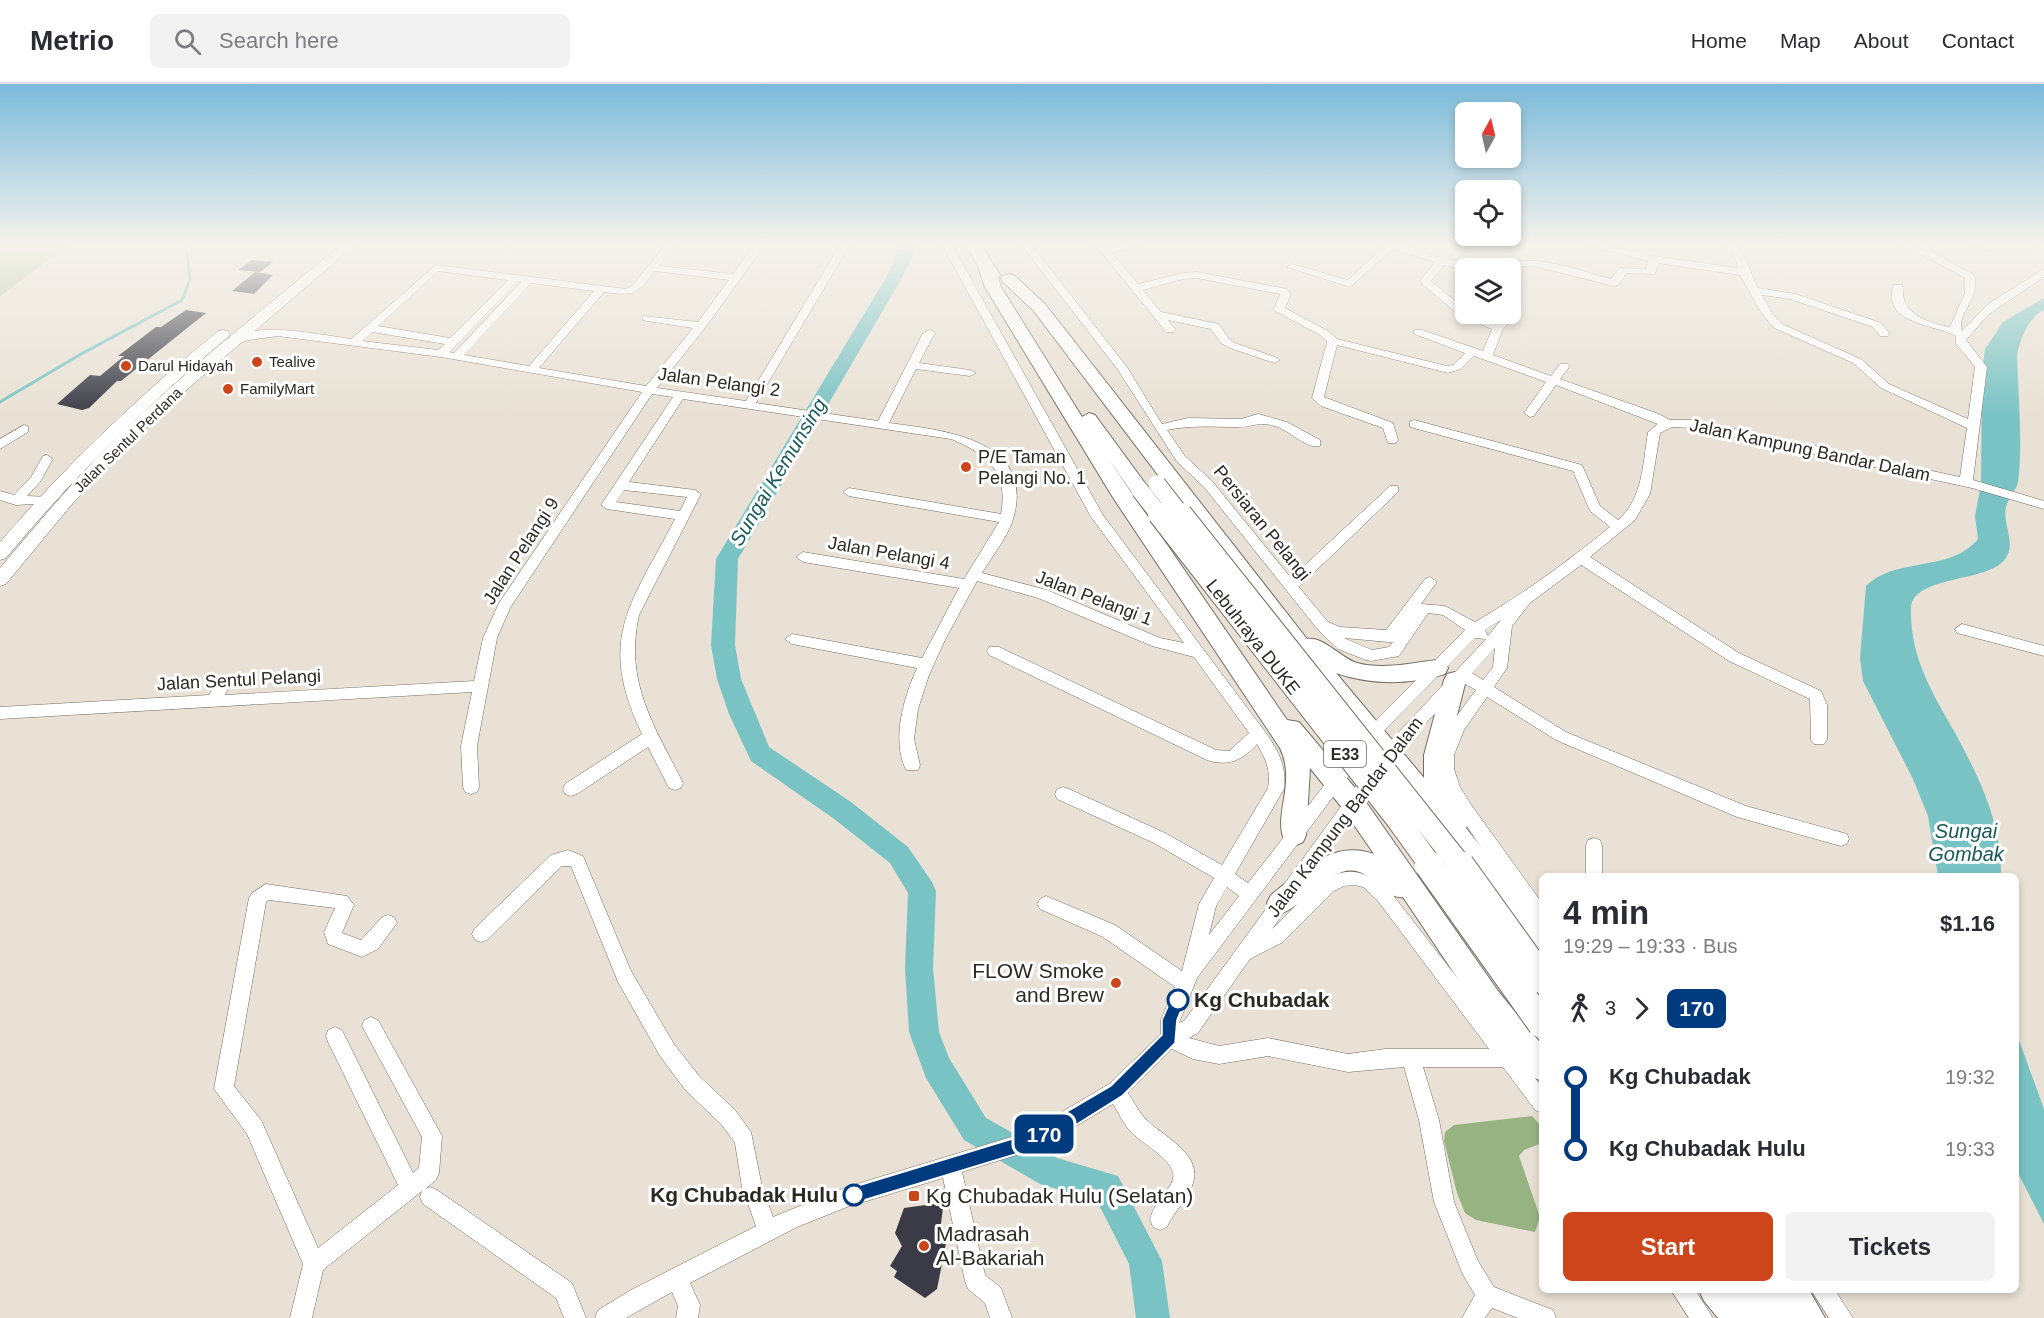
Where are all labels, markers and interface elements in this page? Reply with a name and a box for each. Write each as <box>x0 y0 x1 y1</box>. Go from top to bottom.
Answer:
search box <box>150 14 570 68</box>
text: Metrio <box>30 25 114 56</box>
icon: search <box>171 25 204 58</box>
text: Search here <box>219 28 339 53</box>
text: Home <box>1691 29 1747 52</box>
text: Map <box>1780 29 1821 52</box>
text: About <box>1854 29 1909 52</box>
text: Contact <box>1942 29 2014 52</box>
north arrow <box>1455 102 1521 168</box>
map controls <box>1455 102 1521 324</box>
button: locate <box>1455 180 1521 246</box>
button: layers <box>1455 258 1521 324</box>
place label: Tealive <box>269 353 316 370</box>
marker: Tealive <box>250 355 264 369</box>
place label: Darul Hidayah <box>138 357 233 374</box>
marker: Darul Hidayah <box>119 359 133 373</box>
street label: Jalan Pelangi 2 <box>657 364 781 400</box>
place label: FamilyMart <box>240 380 315 397</box>
marker: FamilyMart <box>221 382 235 396</box>
street label: Jalan Sentul Perdana <box>70 383 186 496</box>
water label: Sungai Kemunsing <box>725 394 831 550</box>
street label: Jalan Kampung Bandar Dalam <box>1688 415 1932 485</box>
place label: P/E Taman Pelangi No. 1 <box>978 447 1086 488</box>
marker: P/E Taman Pelangi No. 1 <box>959 460 973 474</box>
street label: Persiaran Pelangi <box>1210 461 1314 585</box>
street label: Jalan Pelangi 9 <box>479 494 563 608</box>
street label: Jalan Pelangi 4 <box>827 532 951 574</box>
street label: Jalan Pelangi 1 <box>1033 567 1155 629</box>
street label: Lebuhraya DUKE <box>1202 576 1304 698</box>
street label: Jalan Sentul Pelangi <box>157 666 321 694</box>
street label: Jalan Kampung Bandar Dalam <box>1263 713 1427 921</box>
road number: E33 <box>1324 741 1366 767</box>
water label: Sungai Gombak <box>1928 820 2005 865</box>
text: 4 min <box>1563 894 1649 931</box>
text: $1.16 <box>1940 911 1995 936</box>
text: 19:29 – 19:33 · Bus <box>1563 935 1738 957</box>
place label: FLOW Smoke and Brew <box>972 959 1105 1006</box>
marker: FLOW Smoke and Brew <box>1109 976 1123 990</box>
place label: Kg Chubadak <box>1194 988 1330 1011</box>
marker: Kg Chubadak <box>1167 989 1189 1011</box>
icon: walk <box>1563 992 1596 1025</box>
icon: forward <box>1625 992 1658 1025</box>
text: 3 <box>1605 997 1616 1019</box>
text: 170 <box>1679 997 1714 1020</box>
text: Kg Chubadak <box>1609 1064 1751 1089</box>
text: 19:32 <box>1945 1066 1995 1088</box>
line badge: 170 <box>1010 1114 1078 1154</box>
text: 170 <box>1026 1123 1062 1146</box>
text: Kg Chubadak Hulu <box>1609 1136 1806 1161</box>
text: 19:33 <box>1945 1138 1995 1160</box>
place label: Kg Chubadak Hulu <box>650 1183 838 1206</box>
marker: Kg Chubadak Hulu <box>843 1184 865 1206</box>
place label: Kg Chubadak Hulu (Selatan) <box>926 1184 1193 1207</box>
marker: Kg Chubadak Hulu (Selatan) <box>907 1189 921 1203</box>
button: Start <box>1563 1212 1773 1281</box>
button: Tickets <box>1785 1212 1995 1281</box>
place label: Madrasah Al-Bakariah <box>936 1222 1045 1269</box>
marker: Madrasah Al-Bakariah <box>917 1239 931 1253</box>

